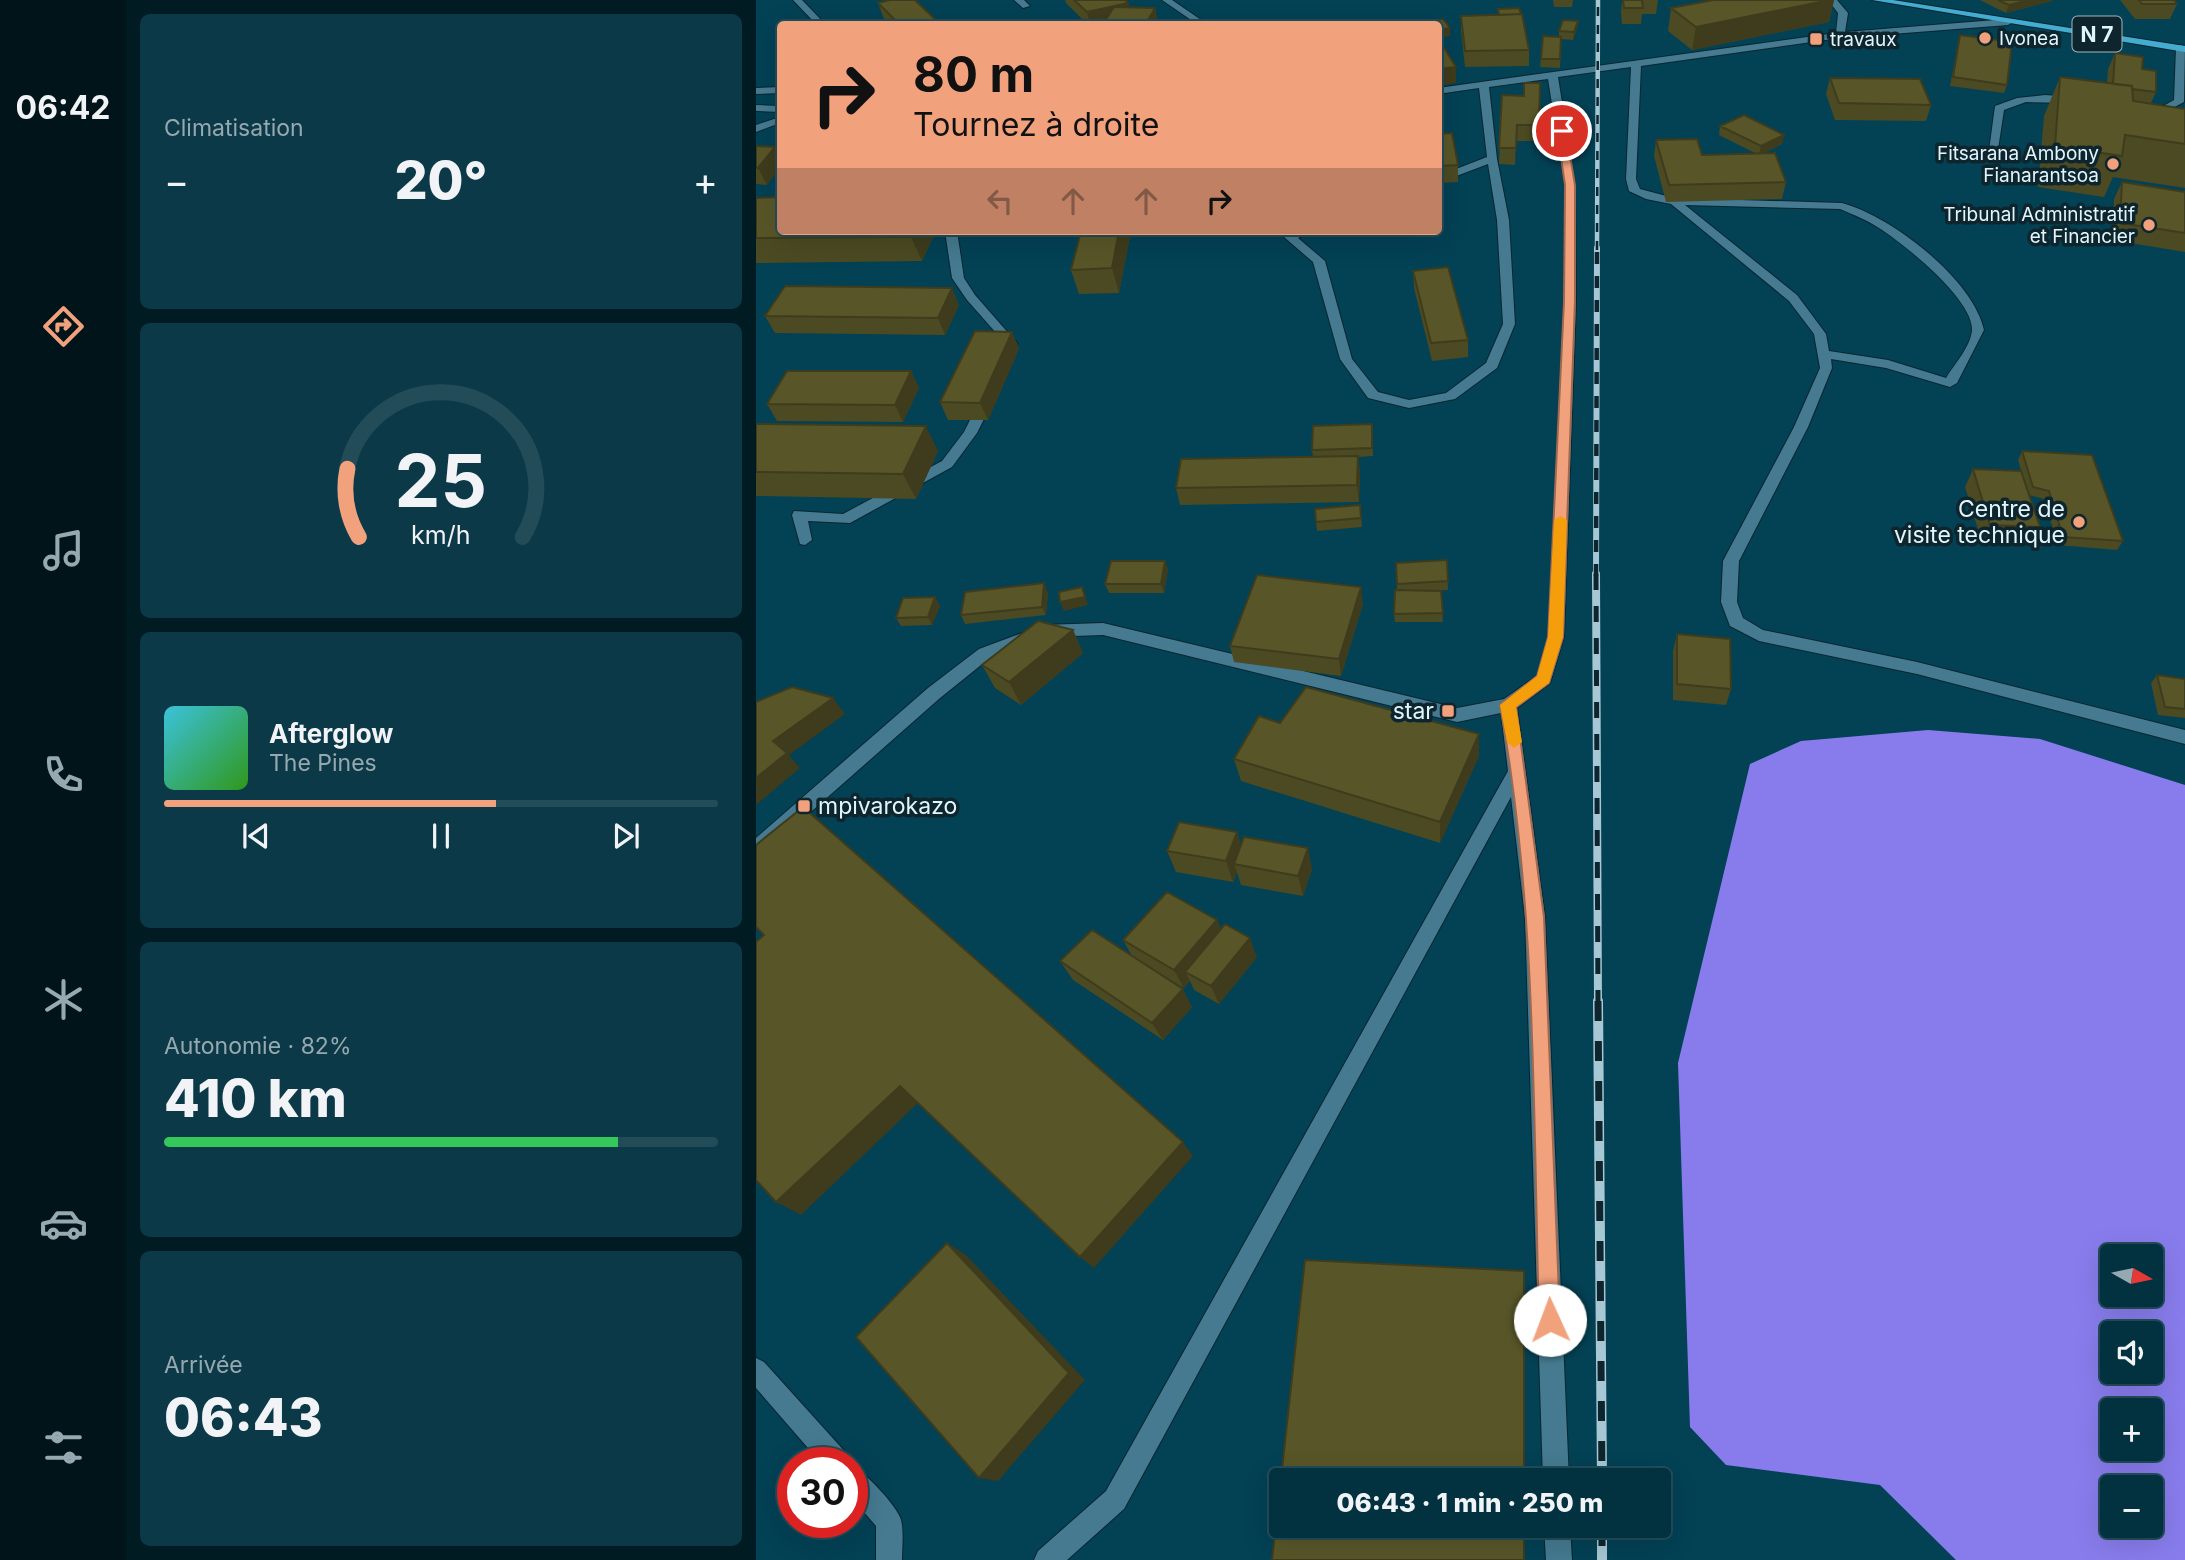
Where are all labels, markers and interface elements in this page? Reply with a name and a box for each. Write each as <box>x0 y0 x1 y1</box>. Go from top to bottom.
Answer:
road number: N 7 <box>2072 16 2122 52</box>
place label: Ivonea <box>1999 27 2059 50</box>
place label: travaux <box>1830 28 1897 51</box>
marker: Ivonea <box>1977 30 1993 46</box>
marker: travaux <box>1808 31 1824 47</box>
text: 80 m <box>913 45 1034 104</box>
icon: right <box>798 49 889 140</box>
text: 06:42 <box>16 88 110 127</box>
pin <box>1532 101 1592 161</box>
text: Tournez à droite <box>913 105 1159 144</box>
icon: arrive <box>1543 112 1581 150</box>
text: Climatisation <box>164 114 304 142</box>
place label: Fitsarana Ambony Fianarantsoa <box>1937 142 2099 187</box>
text: 20° <box>394 149 488 212</box>
marker: Fitsarana Ambony Fianarantsoa <box>2105 156 2121 172</box>
text: − <box>164 158 189 204</box>
text: + <box>693 158 718 204</box>
icon: left <box>981 182 1019 220</box>
icon: ahead <box>1054 182 1092 220</box>
icon: ahead <box>1127 182 1165 220</box>
icon: right <box>1200 182 1238 220</box>
place label: Tribunal Administratif et Financier <box>1943 203 2135 248</box>
marker: Tribunal Administratif et Financier <box>2141 217 2157 233</box>
icon: directions <box>39 302 88 351</box>
text: 25 <box>395 436 487 525</box>
place label: Centre de visite technique <box>1894 495 2065 549</box>
marker: Centre de visite technique <box>2071 514 2087 530</box>
text: km/h <box>411 520 471 550</box>
icon: music <box>39 526 88 575</box>
place label: star <box>1393 697 1434 725</box>
marker: star <box>1440 703 1456 719</box>
text: Afterglow <box>269 718 393 749</box>
text: The Pines <box>269 749 377 777</box>
icon: phone <box>39 750 88 799</box>
place label: mpivarokazo <box>818 792 957 820</box>
marker: mpivarokazo <box>796 798 812 814</box>
icon: previous <box>237 817 275 855</box>
icon: pause <box>422 817 460 855</box>
icon: next <box>607 817 645 855</box>
icon: climate <box>39 975 88 1024</box>
text: Autonomie · 82% <box>164 1032 351 1060</box>
text: 410 km <box>164 1067 347 1130</box>
icon: car <box>39 1199 88 1248</box>
north arrow <box>2100 1244 2163 1307</box>
map controls <box>2100 1244 2163 1538</box>
position arrow <box>1513 1283 1587 1357</box>
button: sound <box>2100 1321 2163 1384</box>
text: Arrivée <box>164 1351 243 1379</box>
text: 06:43 <box>164 1386 323 1449</box>
button: + <box>2100 1398 2163 1461</box>
icon: filters <box>39 1423 88 1472</box>
speed limit sign: 30 <box>777 1447 868 1538</box>
button: − <box>2100 1475 2163 1538</box>
text: 06:43 · 1 min · 250 m <box>1337 1487 1603 1518</box>

